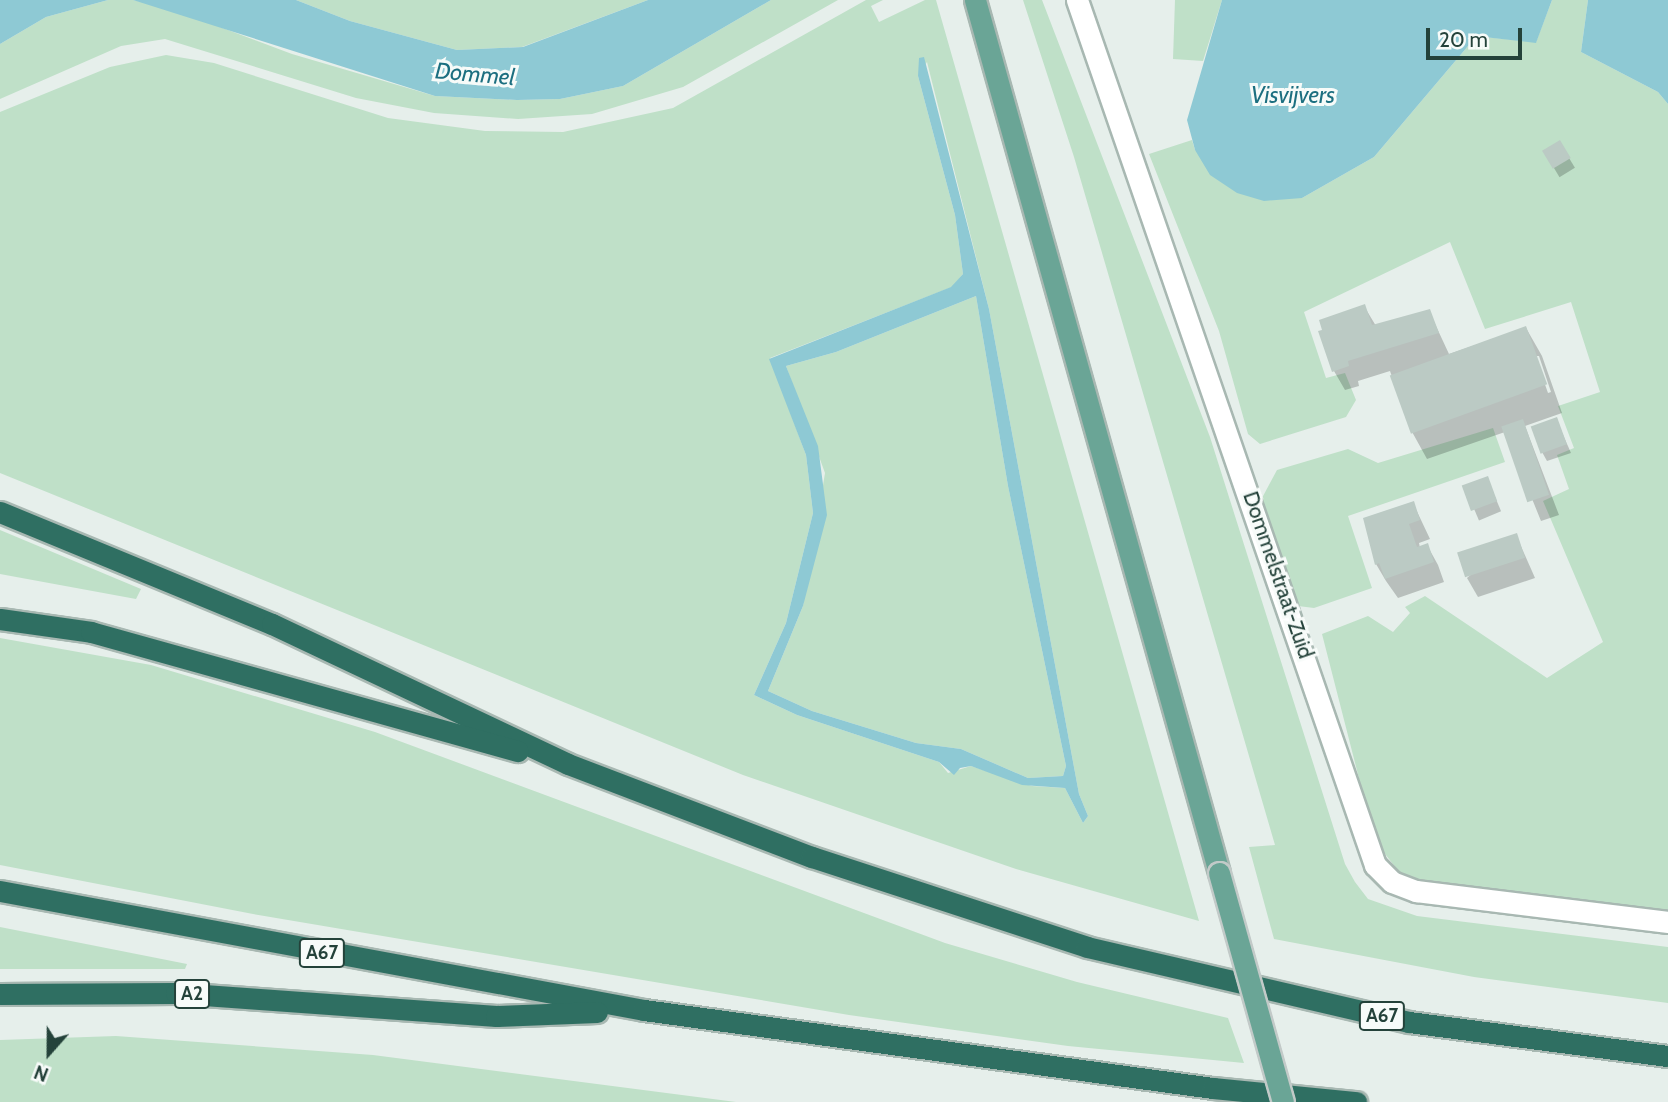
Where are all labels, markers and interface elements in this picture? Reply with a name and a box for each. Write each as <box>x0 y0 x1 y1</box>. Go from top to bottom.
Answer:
scale bar <box>1430 14 1526 58</box>
text: 20 m <box>1439 27 1488 52</box>
water label: Dommel <box>434 57 516 91</box>
water label: Visvijvers <box>1251 81 1335 109</box>
street label: Dommelstraat-Zuid <box>1238 488 1318 662</box>
road number: A67 <box>298 937 346 968</box>
road number: A2 <box>173 978 211 1010</box>
road number: A67 <box>1358 1000 1406 1032</box>
north arrow <box>14 1018 84 1088</box>
text: N <box>31 1060 52 1086</box>

